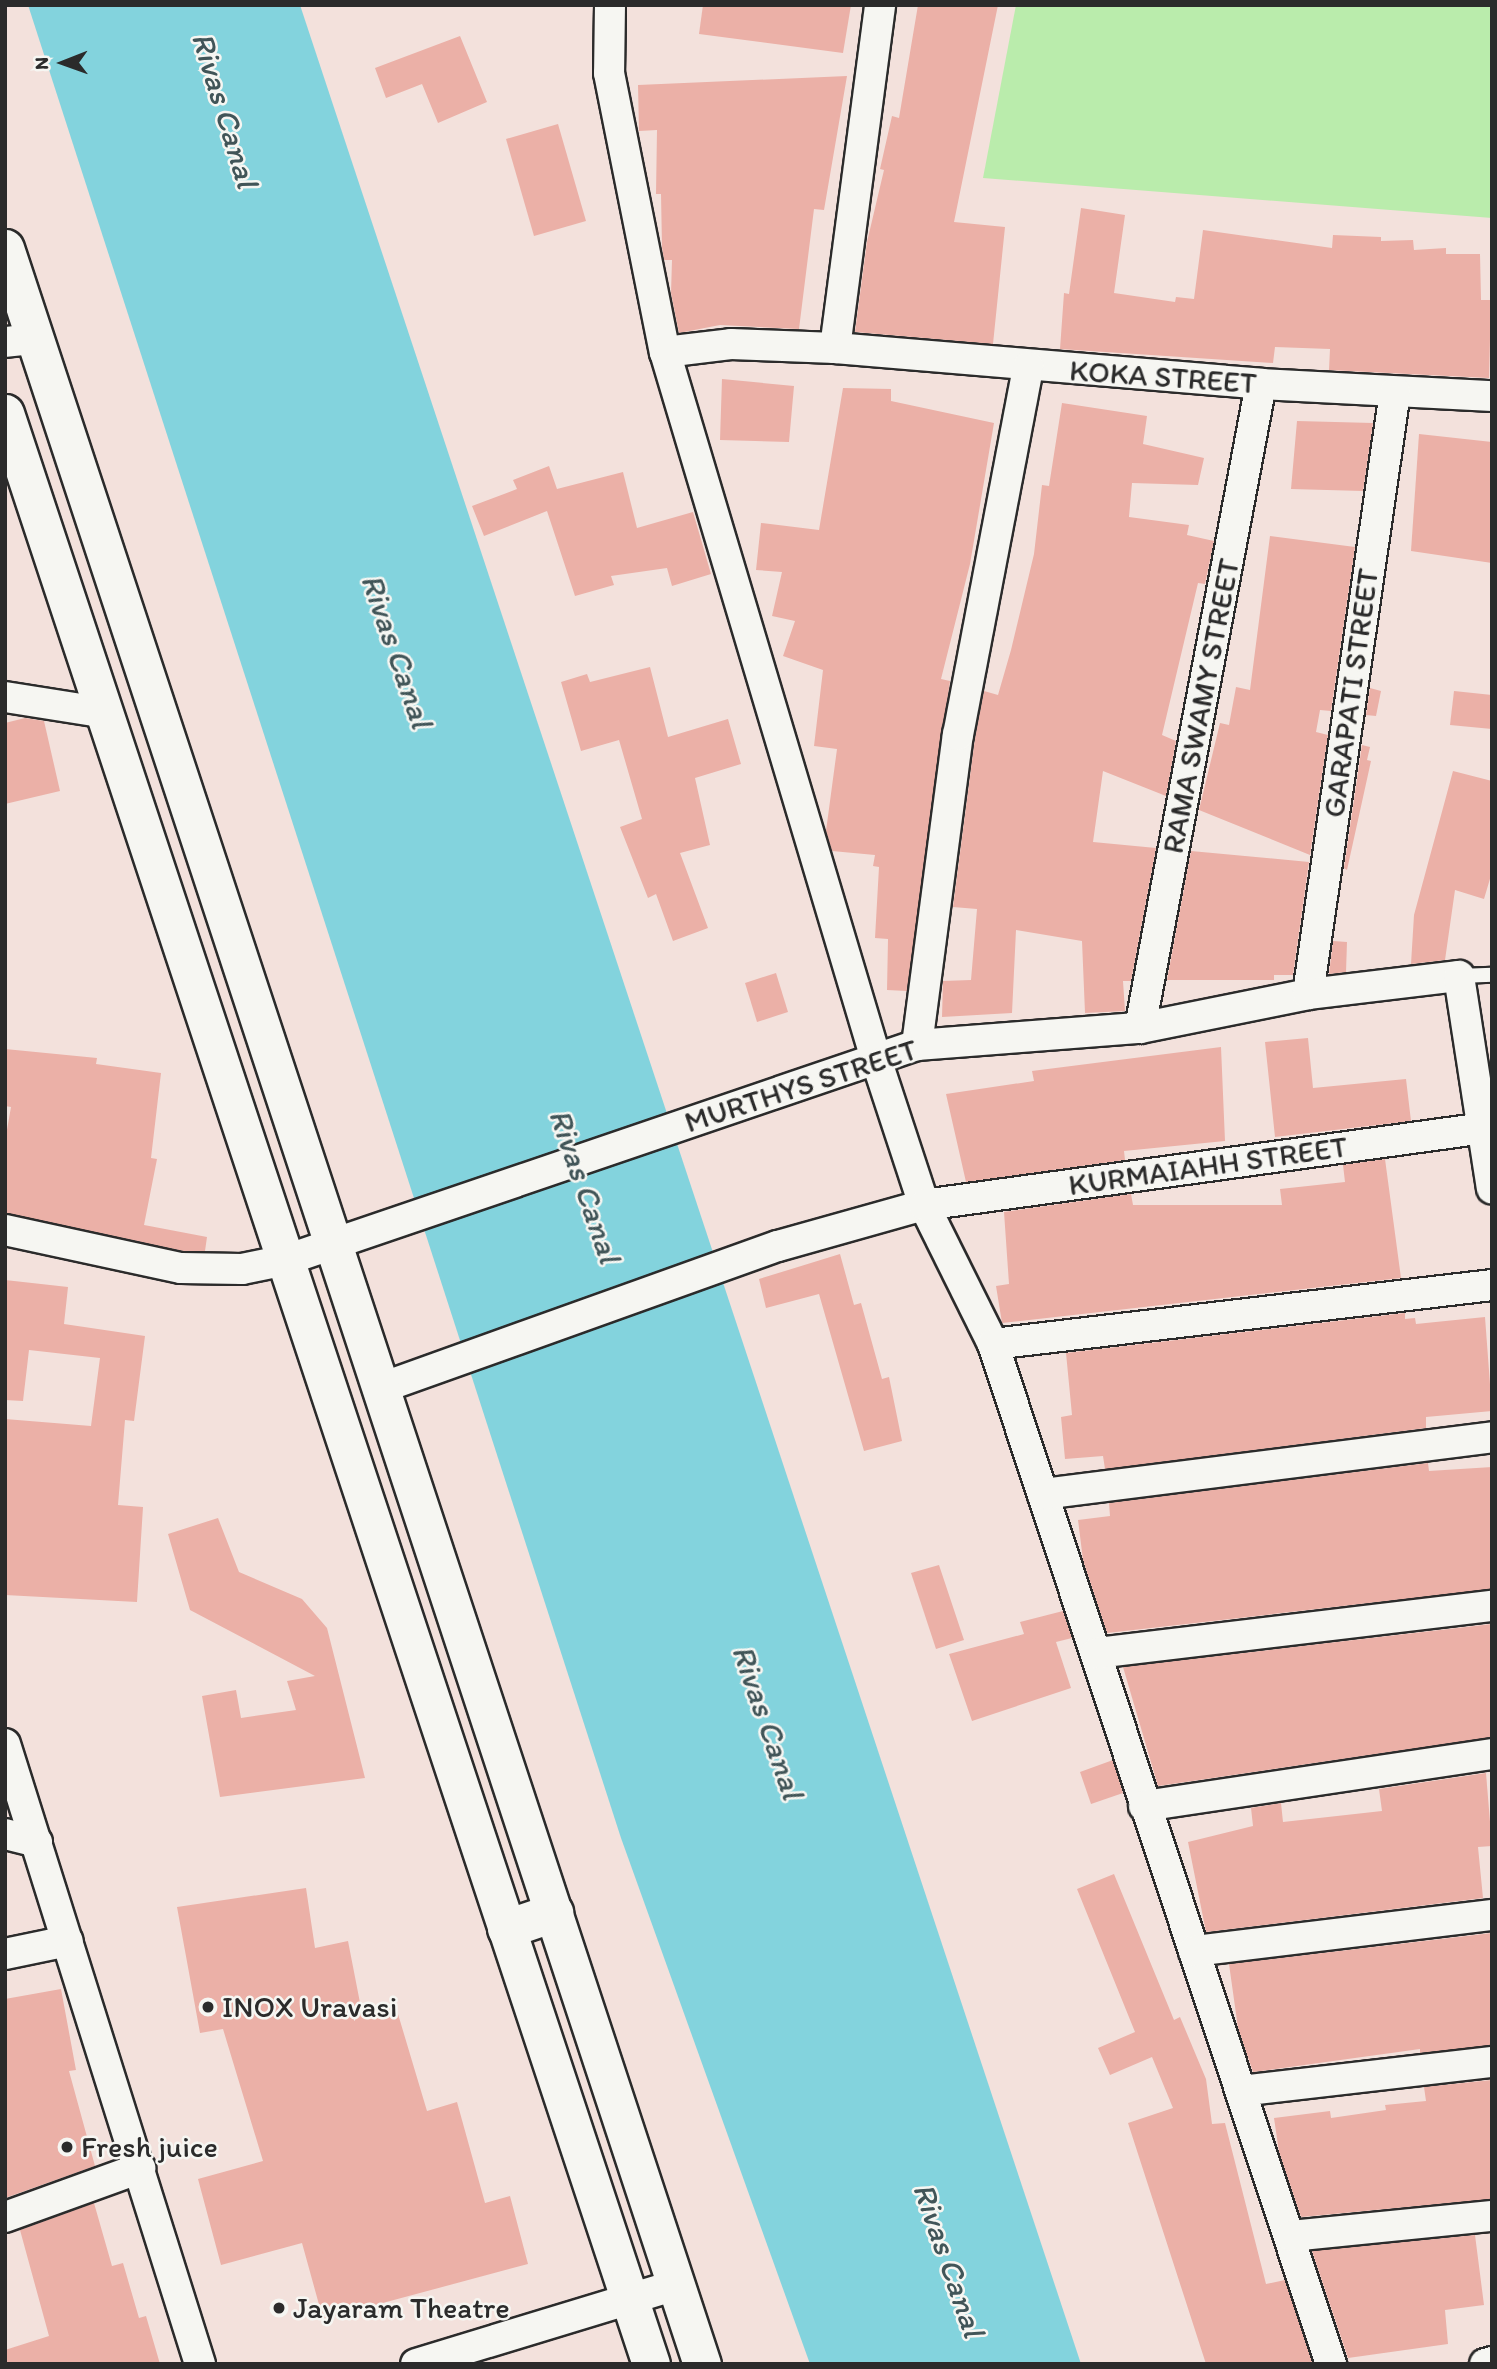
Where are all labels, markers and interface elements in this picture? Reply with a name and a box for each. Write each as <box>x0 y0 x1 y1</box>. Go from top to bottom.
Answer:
north arrow <box>28 28 98 98</box>
water label: Rivas Canal <box>183 28 267 192</box>
text: N <box>30 57 53 70</box>
street label: KOKA STREET <box>1068 353 1258 401</box>
street label: RAMA SWAMY STREET <box>1155 556 1247 856</box>
street label: GARAPATI STREET <box>1316 566 1386 820</box>
water label: Rivas Canal <box>353 569 441 733</box>
street label: MURTHYS STREET <box>680 1031 922 1141</box>
water label: Rivas Canal <box>541 1104 629 1268</box>
street label: KURMAIAHH STREET <box>1066 1129 1350 1203</box>
water label: Rivas Canal <box>724 1640 812 1804</box>
place label: INOX Uravasi <box>222 1989 397 2025</box>
marker: INOX Uravasi <box>200 1999 216 2015</box>
place label: Fresh juice <box>81 2129 218 2165</box>
marker: Fresh juice <box>59 2139 75 2155</box>
water label: Rivas Canal <box>905 2178 993 2342</box>
place label: Jayaram Theatre <box>293 2290 510 2326</box>
marker: Jayaram Theatre <box>271 2300 287 2316</box>

